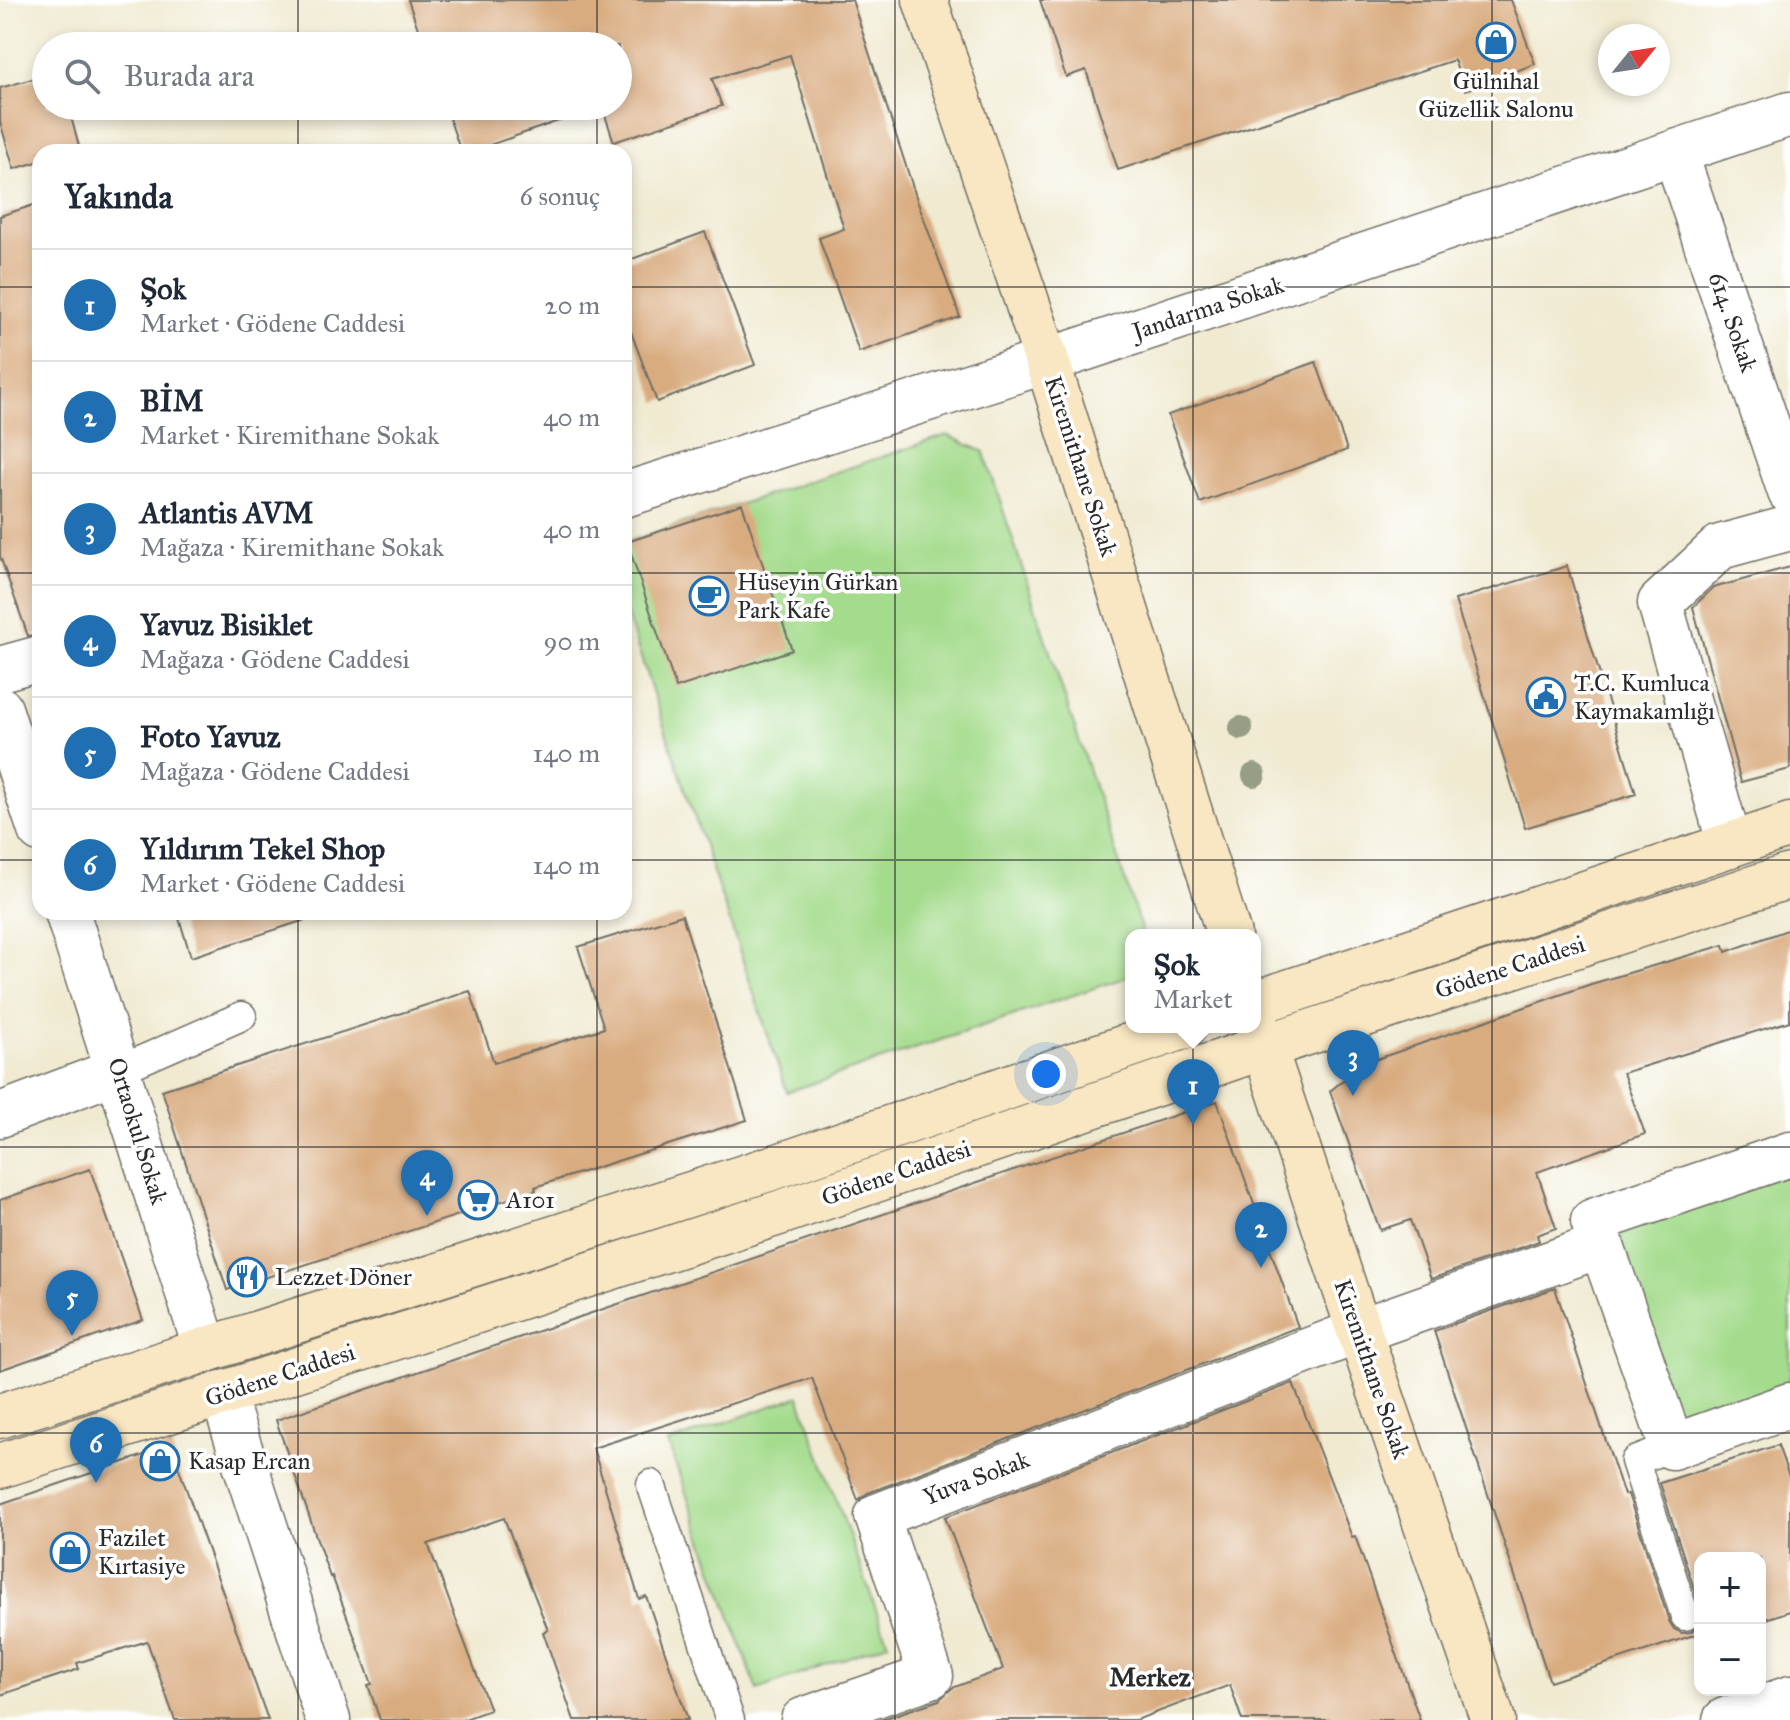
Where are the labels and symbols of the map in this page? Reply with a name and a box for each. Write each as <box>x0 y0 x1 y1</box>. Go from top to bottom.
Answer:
shop icon: Gülnihal Güzellik Salonu <box>1475 21 1517 63</box>
north arrow <box>1598 24 1670 96</box>
place label: Gülnihal Güzellik Salonu <box>1418 66 1574 124</box>
street label: 614. Sokak <box>1702 268 1764 377</box>
street label: Jandarma Sokak <box>1126 269 1288 347</box>
street label: Kiremithane Sokak <box>1038 372 1125 561</box>
place label: Hüseyin Gürkan Park Kafe <box>737 567 898 625</box>
cafe icon: Hüseyin Gürkan Park Kafe <box>688 575 730 617</box>
place label: T.C. Kumluca Kaymakamlığı <box>1574 668 1715 726</box>
public building icon: T.C. Kumluca Kaymakamlığı <box>1525 676 1567 718</box>
street label: Gödene Caddesi <box>1431 929 1589 1005</box>
pin: 3 <box>1327 1030 1379 1096</box>
street label: Ortaokul Sokak <box>101 1054 175 1209</box>
your location <box>1026 1054 1066 1094</box>
pin: 1 <box>1167 1059 1219 1125</box>
street label: Gödene Caddesi <box>817 1133 975 1213</box>
pin: 4 <box>401 1150 453 1216</box>
supermarket icon: A101 <box>457 1179 499 1221</box>
place label: A101 <box>505 1185 555 1215</box>
pin: 2 <box>1235 1202 1287 1268</box>
restaurant icon: Lezzet Döner <box>226 1256 268 1298</box>
place label: Lezzet Döner <box>275 1262 412 1292</box>
pin: 5 <box>46 1270 98 1336</box>
street label: Kiremithane Sokak <box>1327 1275 1417 1463</box>
street label: Gödene Caddesi <box>201 1337 359 1413</box>
pin: 6 <box>70 1417 122 1483</box>
shop icon: Kasap Ercan <box>139 1440 181 1482</box>
street label: Yuva Sokak <box>919 1444 1034 1512</box>
place label: Kasap Ercan <box>188 1446 311 1476</box>
place label: Fazilet Kırtasiye <box>98 1523 186 1581</box>
shop icon: Fazilet Kırtasiye <box>49 1531 91 1573</box>
district label: Merkez <box>1109 1661 1191 1693</box>

